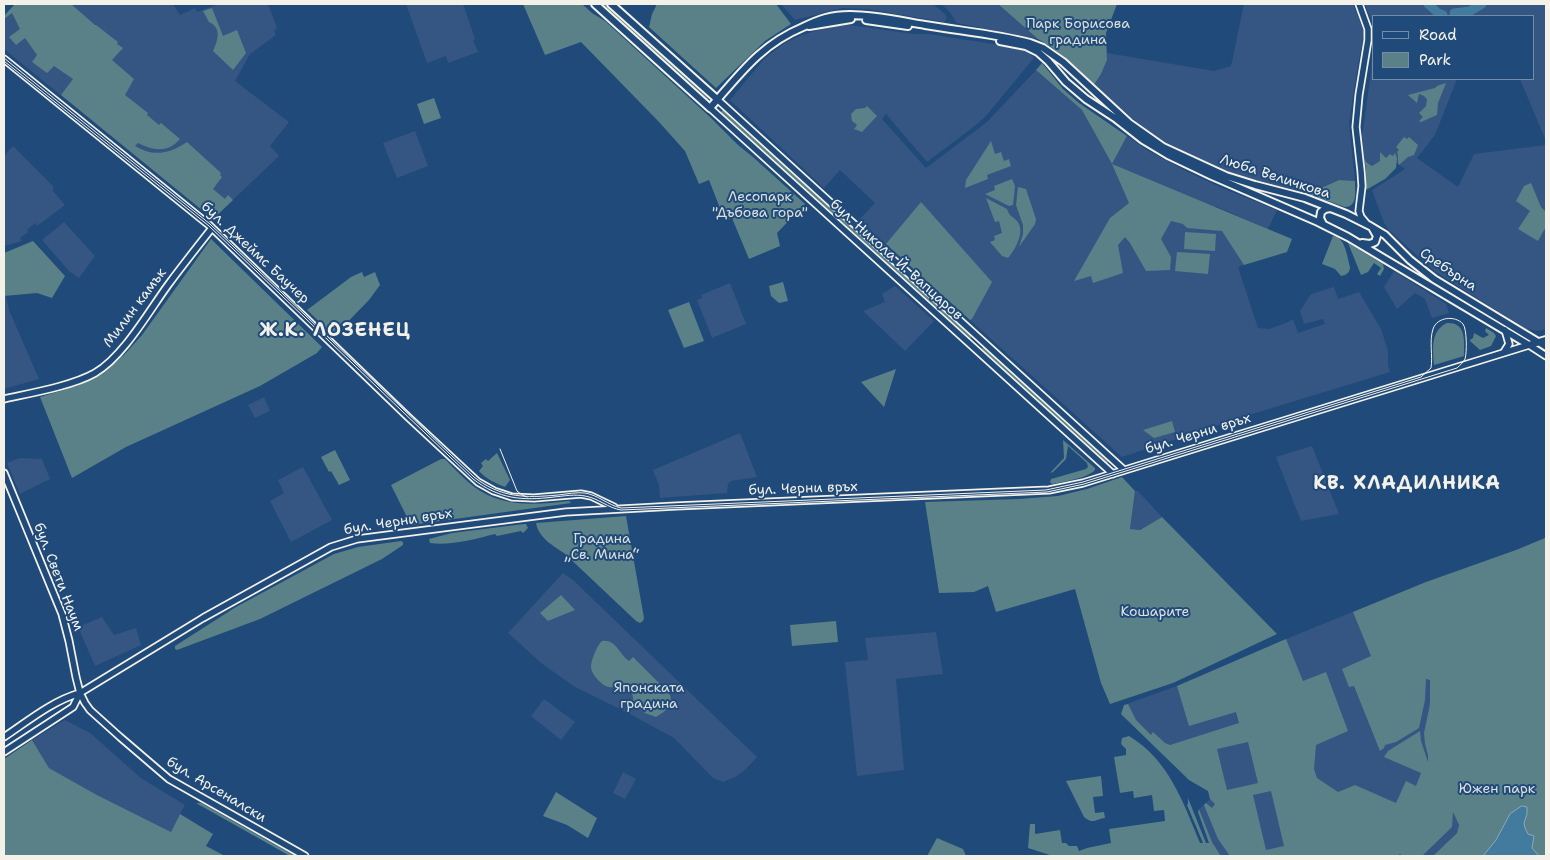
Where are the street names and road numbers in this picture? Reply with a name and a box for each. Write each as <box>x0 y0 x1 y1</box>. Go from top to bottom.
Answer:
street label: Люба Величкова <box>1218 151 1332 203</box>
street label: бул. Никола Й. Вапцаров <box>826 196 966 324</box>
street label: бул. Джеймс Баучер <box>197 198 313 308</box>
street label: Сребърна <box>1416 245 1480 295</box>
street label: Милин камък <box>100 265 170 351</box>
street label: бул. Черни връх <box>1143 410 1253 458</box>
street label: бул. Черни връх <box>748 479 858 499</box>
street label: бул. Черни връх <box>343 505 453 539</box>
street label: бул. Свети Наум <box>30 521 86 633</box>
street label: бул. Арсеналски <box>163 754 269 826</box>

